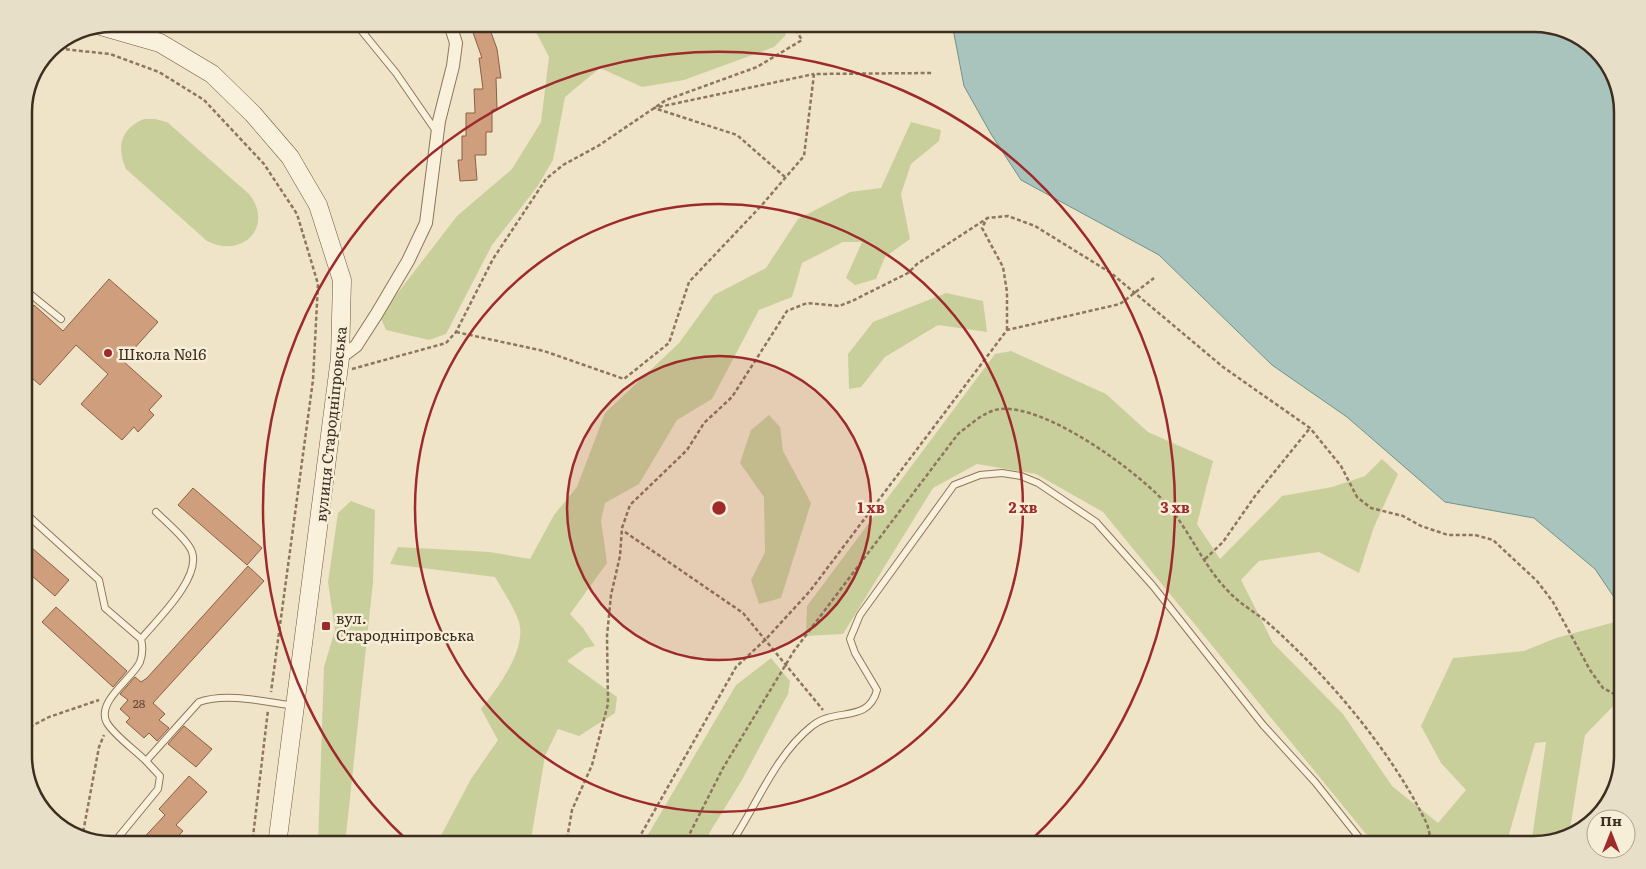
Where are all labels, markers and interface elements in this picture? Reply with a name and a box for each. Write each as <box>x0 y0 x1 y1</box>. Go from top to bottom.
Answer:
street label: вулиця Стародніпровська <box>308 324 352 523</box>
place label: Школа №16 <box>118 342 206 365</box>
marker: Школа №16 <box>102 347 114 359</box>
text: 1 хв <box>857 495 885 518</box>
text: 2 хв <box>1008 495 1038 518</box>
text: 3 хв <box>1160 495 1190 518</box>
centre of rings <box>710 499 728 517</box>
place label: вул. Стародніпровська <box>336 606 475 646</box>
marker: вул. Стародніпровська <box>320 620 332 632</box>
house number: 28 <box>133 694 146 712</box>
north arrow <box>1586 809 1636 859</box>
text: Пн <box>1600 810 1622 830</box>

